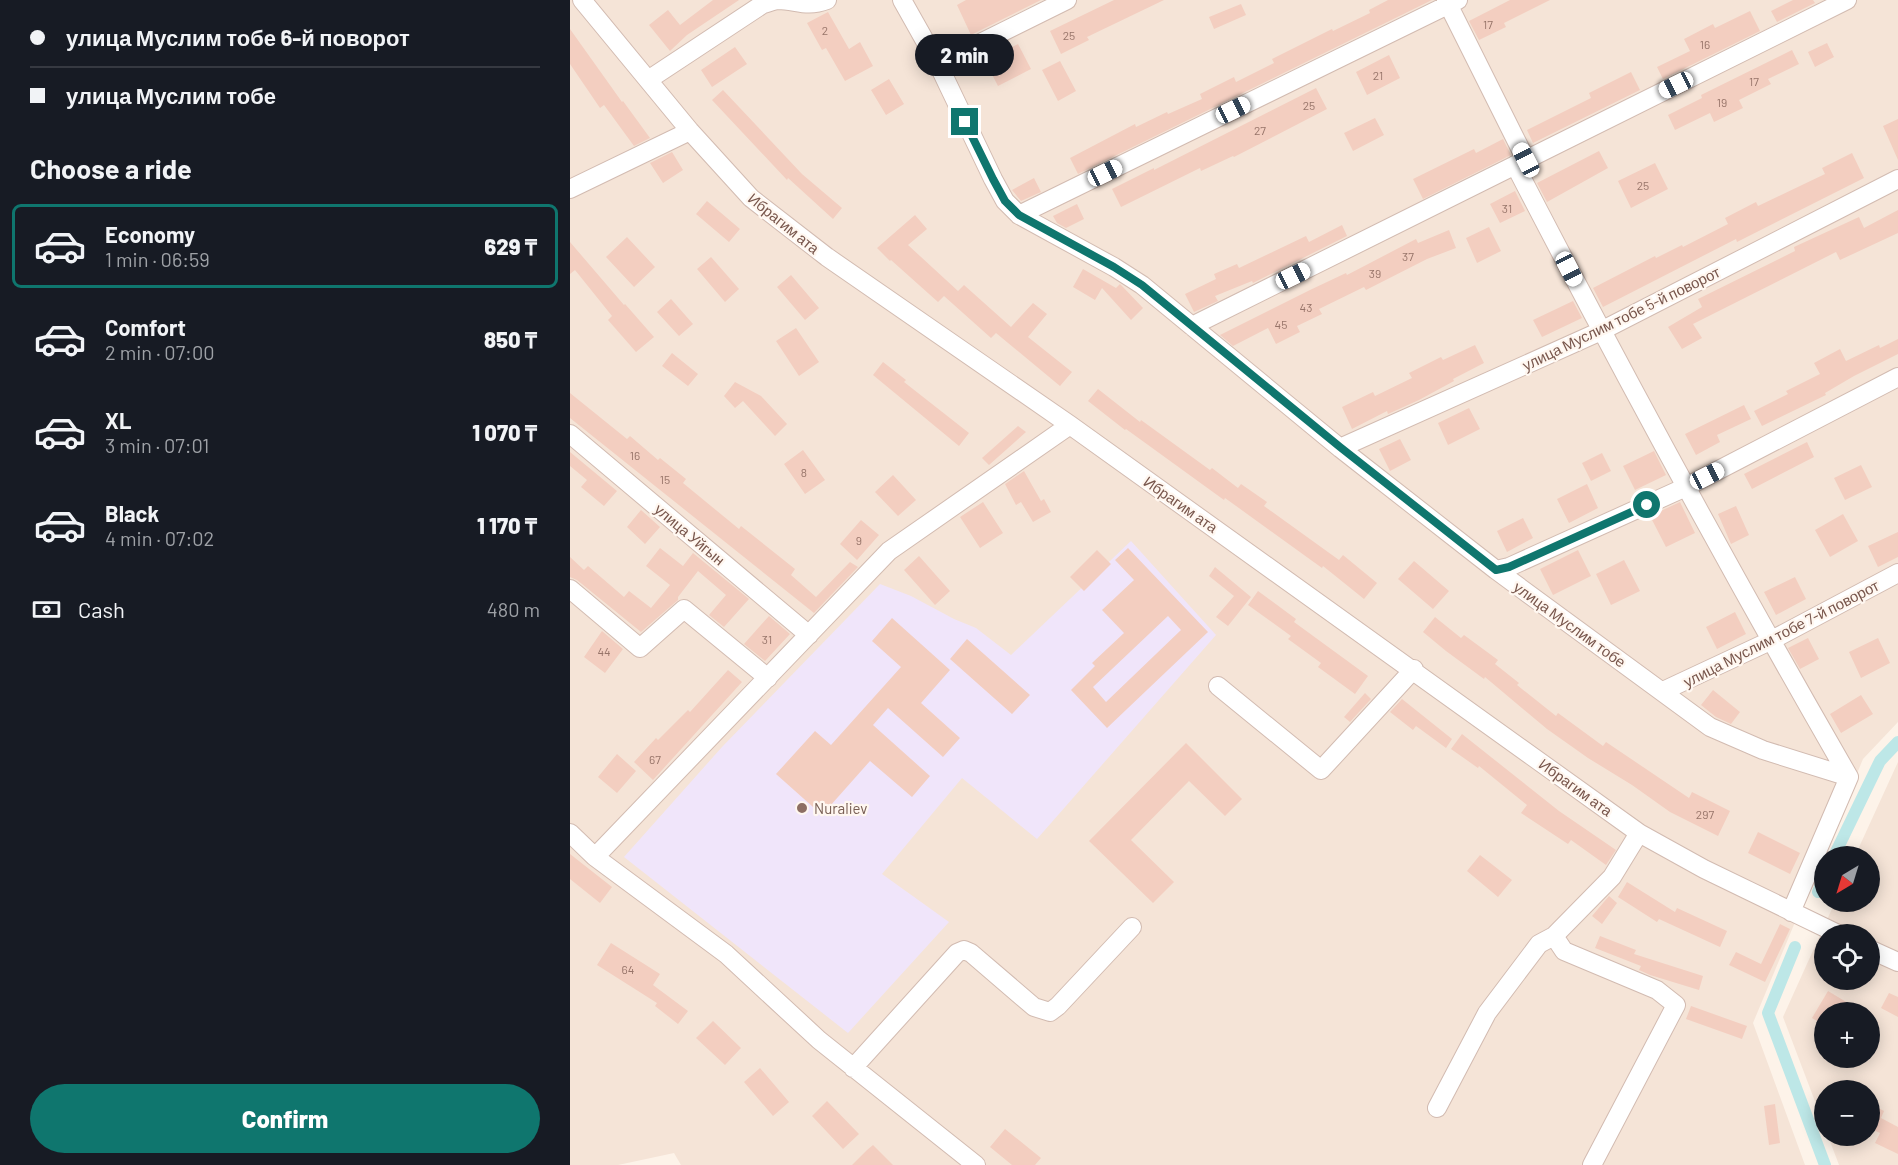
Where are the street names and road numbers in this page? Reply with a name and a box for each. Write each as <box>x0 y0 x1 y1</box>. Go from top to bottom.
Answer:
street label: Ибрагим ата <box>745 189 824 258</box>
street label: улица Муслим тобе 5-й поворот <box>1519 262 1723 374</box>
street label: Ибрагим ата <box>1140 472 1222 536</box>
street label: улица Уйгын <box>651 499 729 569</box>
street label: улица Муслим тобе 7-й поворот <box>1680 576 1882 690</box>
street label: улица Муслим тобе <box>1511 577 1629 671</box>
street label: Ибрагим ата <box>1536 754 1617 820</box>

